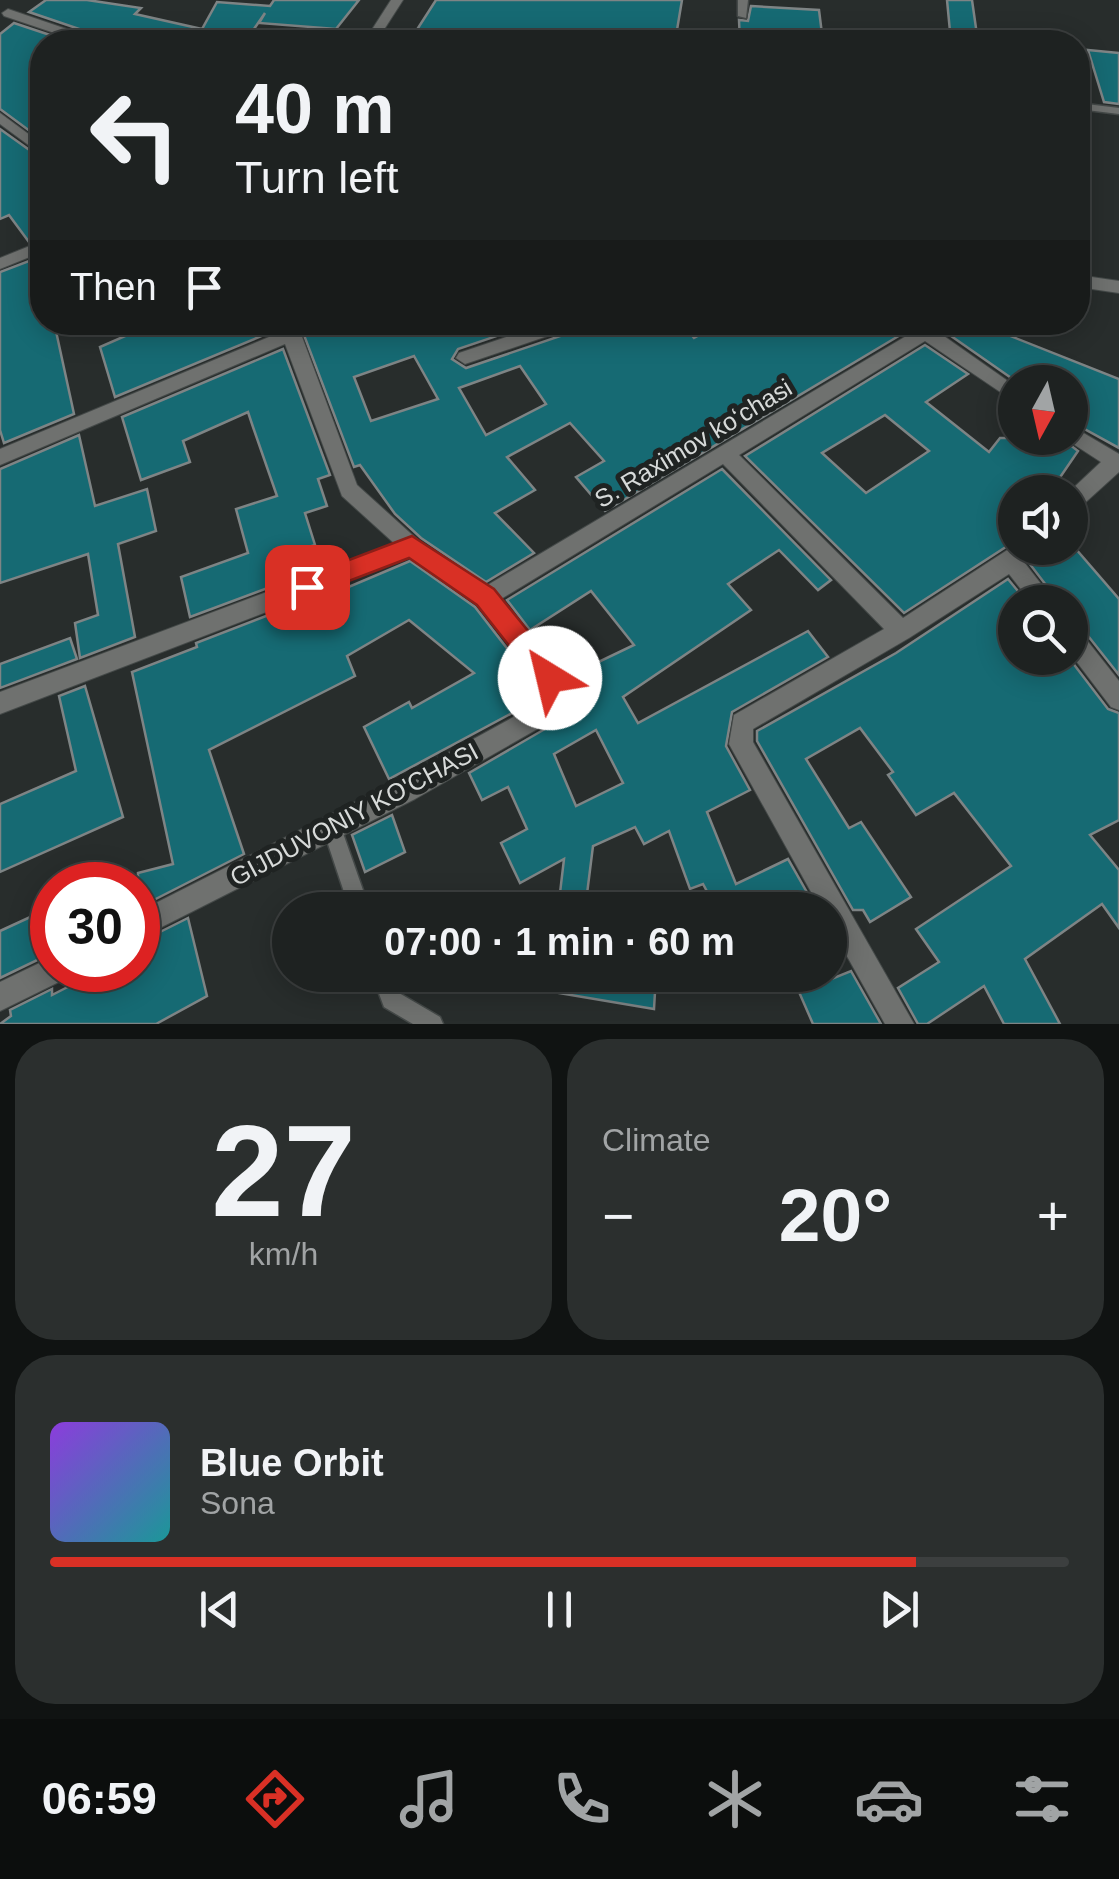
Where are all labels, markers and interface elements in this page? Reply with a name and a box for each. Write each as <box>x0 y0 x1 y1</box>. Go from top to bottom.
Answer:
icon: left <box>70 70 200 200</box>
text: 40 m <box>235 70 395 148</box>
text: Turn left <box>235 152 398 203</box>
icon: arrive <box>177 260 232 315</box>
text: Then <box>70 266 157 308</box>
north arrow <box>998 365 1088 455</box>
map controls <box>998 365 1088 675</box>
street label: S. Raximov koʻchasi <box>589 373 797 513</box>
button: sound <box>998 475 1088 565</box>
pin <box>265 545 350 630</box>
icon: arrive <box>280 560 335 615</box>
button: search <box>998 585 1088 675</box>
position arrow <box>498 626 602 730</box>
street label: GIJDUVONIY KO'CHASI <box>225 737 483 891</box>
speed limit sign: 30 <box>30 862 160 992</box>
text: 07:00 · 1 min · 60 m <box>384 921 735 963</box>
text: 27 <box>211 1098 356 1244</box>
text: Climate <box>602 1122 710 1158</box>
text: 20° <box>779 1173 892 1257</box>
text: − <box>602 1185 634 1247</box>
text: + <box>1037 1185 1069 1247</box>
text: km/h <box>249 1236 318 1272</box>
text: Blue Orbit <box>200 1442 384 1484</box>
text: Sona <box>200 1485 275 1521</box>
icon: previous <box>192 1582 247 1637</box>
icon: pause <box>532 1582 587 1637</box>
icon: next <box>872 1582 927 1637</box>
icon: directions <box>240 1764 310 1834</box>
icon: music <box>394 1764 464 1834</box>
icon: phone <box>547 1764 617 1834</box>
icon: climate <box>700 1764 770 1834</box>
icon: car <box>854 1764 924 1834</box>
icon: filters <box>1007 1764 1077 1834</box>
text: 06:59 <box>42 1773 157 1824</box>

